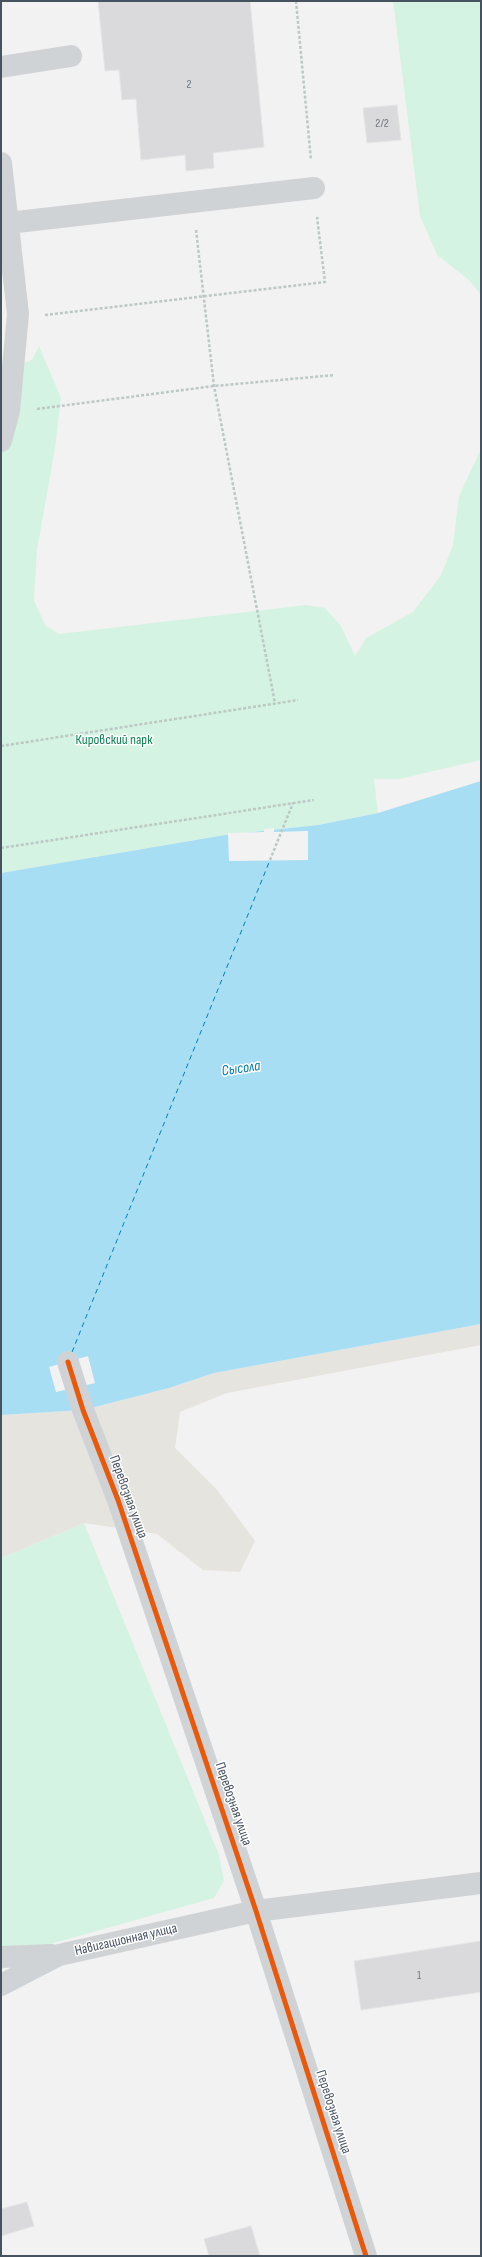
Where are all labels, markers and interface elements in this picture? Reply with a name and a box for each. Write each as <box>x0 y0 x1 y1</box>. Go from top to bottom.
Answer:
house number: 2 <box>187 78 191 92</box>
house number: 2/2 <box>375 117 389 131</box>
park label: Кировский парк <box>76 732 152 748</box>
water label: Сысола <box>221 1057 261 1081</box>
street label: Перевозная улица <box>105 1453 151 1541</box>
street label: Перевозная улица <box>211 1760 255 1848</box>
street label: Навигационная улица <box>73 1920 179 1960</box>
house number: 1 <box>417 1969 421 1983</box>
street label: Перевозная улица <box>312 2068 354 2156</box>

